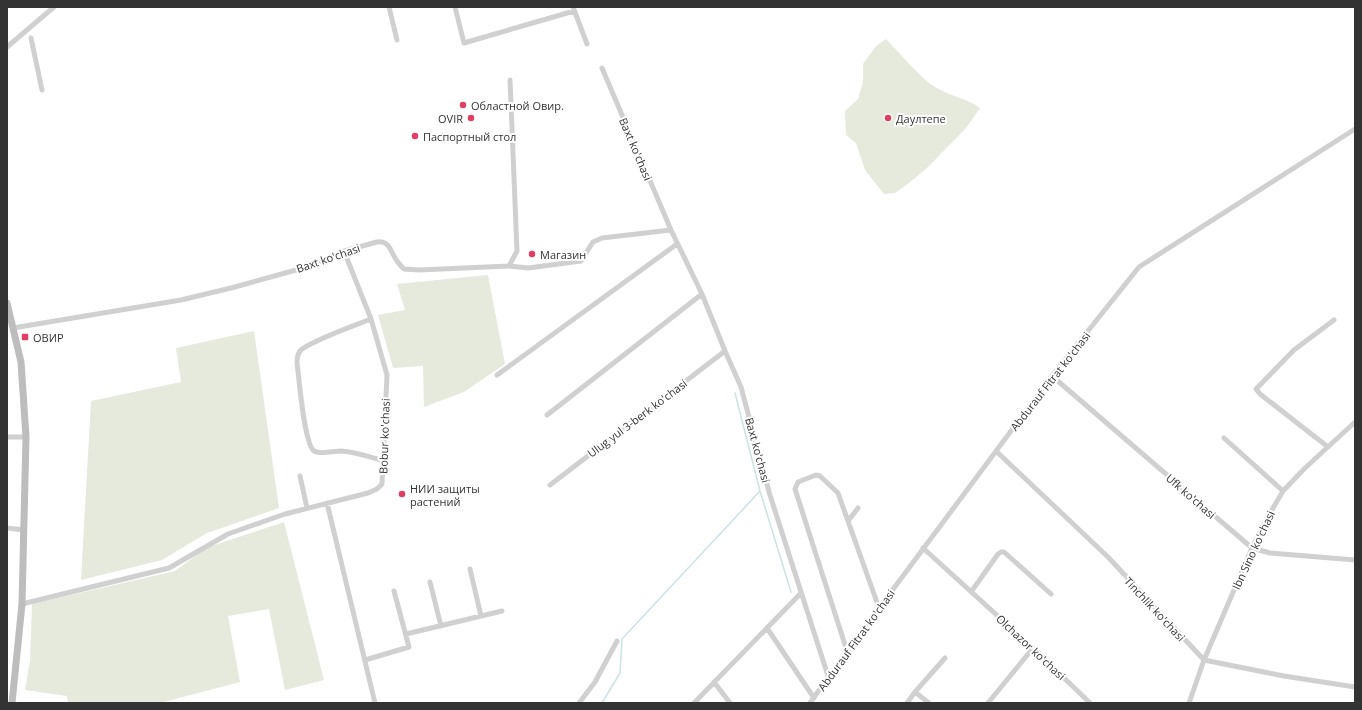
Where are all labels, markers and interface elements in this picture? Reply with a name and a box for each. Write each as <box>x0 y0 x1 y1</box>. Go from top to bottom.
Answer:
place label: Областной Овир. <box>471 98 564 113</box>
marker: Областной Овир. <box>458 100 468 110</box>
place label: OVIR <box>438 111 463 126</box>
place label: Даултепе <box>896 111 946 126</box>
marker: OVIR <box>466 113 476 123</box>
marker: Даултепе <box>883 113 893 123</box>
street label: Baxt ko'chasi <box>616 115 656 183</box>
place label: Паспортный стол <box>423 129 516 144</box>
marker: Паспортный стол <box>410 131 420 141</box>
street label: Baxt ko'chasi <box>294 240 362 276</box>
place label: Магазин <box>540 247 586 262</box>
marker: Магазин <box>527 249 537 259</box>
street label: Abdurauf Fitrat ko'chasi <box>1007 328 1093 434</box>
place label: ОВИР <box>33 330 64 345</box>
marker: ОВИР <box>20 332 30 342</box>
street label: Ulug yul 3-berk ko'chasi <box>584 376 690 460</box>
street label: Bobur ko'chasi <box>375 398 393 474</box>
street label: Baxt ko'chasi <box>742 416 774 484</box>
street label: Ufk ko'chasi <box>1163 470 1219 522</box>
place label: НИИ защиты растений <box>410 481 480 509</box>
marker: НИИ защиты растений <box>397 489 407 499</box>
street label: Ibn Sino ko'chasi <box>1228 508 1278 592</box>
street label: Tinchlik ko'chasi <box>1121 574 1189 644</box>
street label: Abdurauf Fitrat ko'chasi <box>814 586 898 694</box>
street label: Olchazor ko'chasi <box>993 611 1069 683</box>

